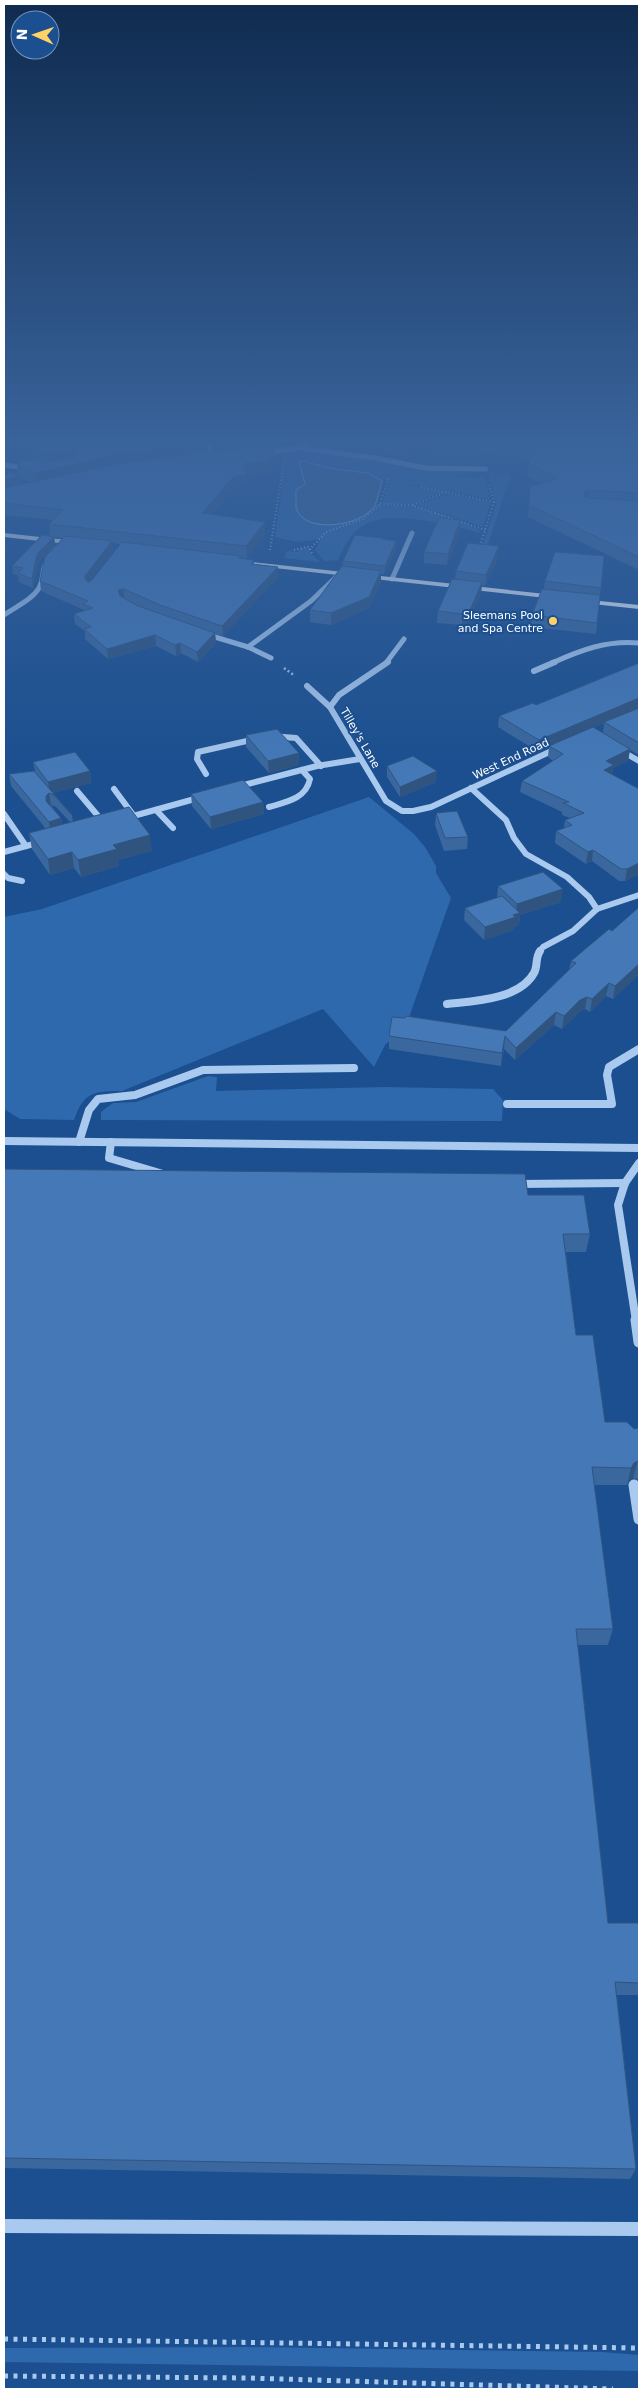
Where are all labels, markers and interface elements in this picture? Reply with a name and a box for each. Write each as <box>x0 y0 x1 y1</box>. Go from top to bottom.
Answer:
north arrow <box>10 10 60 60</box>
text: N <box>14 28 30 41</box>
place label: Sleemans Pool and Spa Centre <box>458 609 543 635</box>
marker: Sleemans Pool and Spa Centre <box>547 615 559 627</box>
street label: Tilley's Lane <box>337 705 383 771</box>
street label: West End Road <box>471 736 551 782</box>

